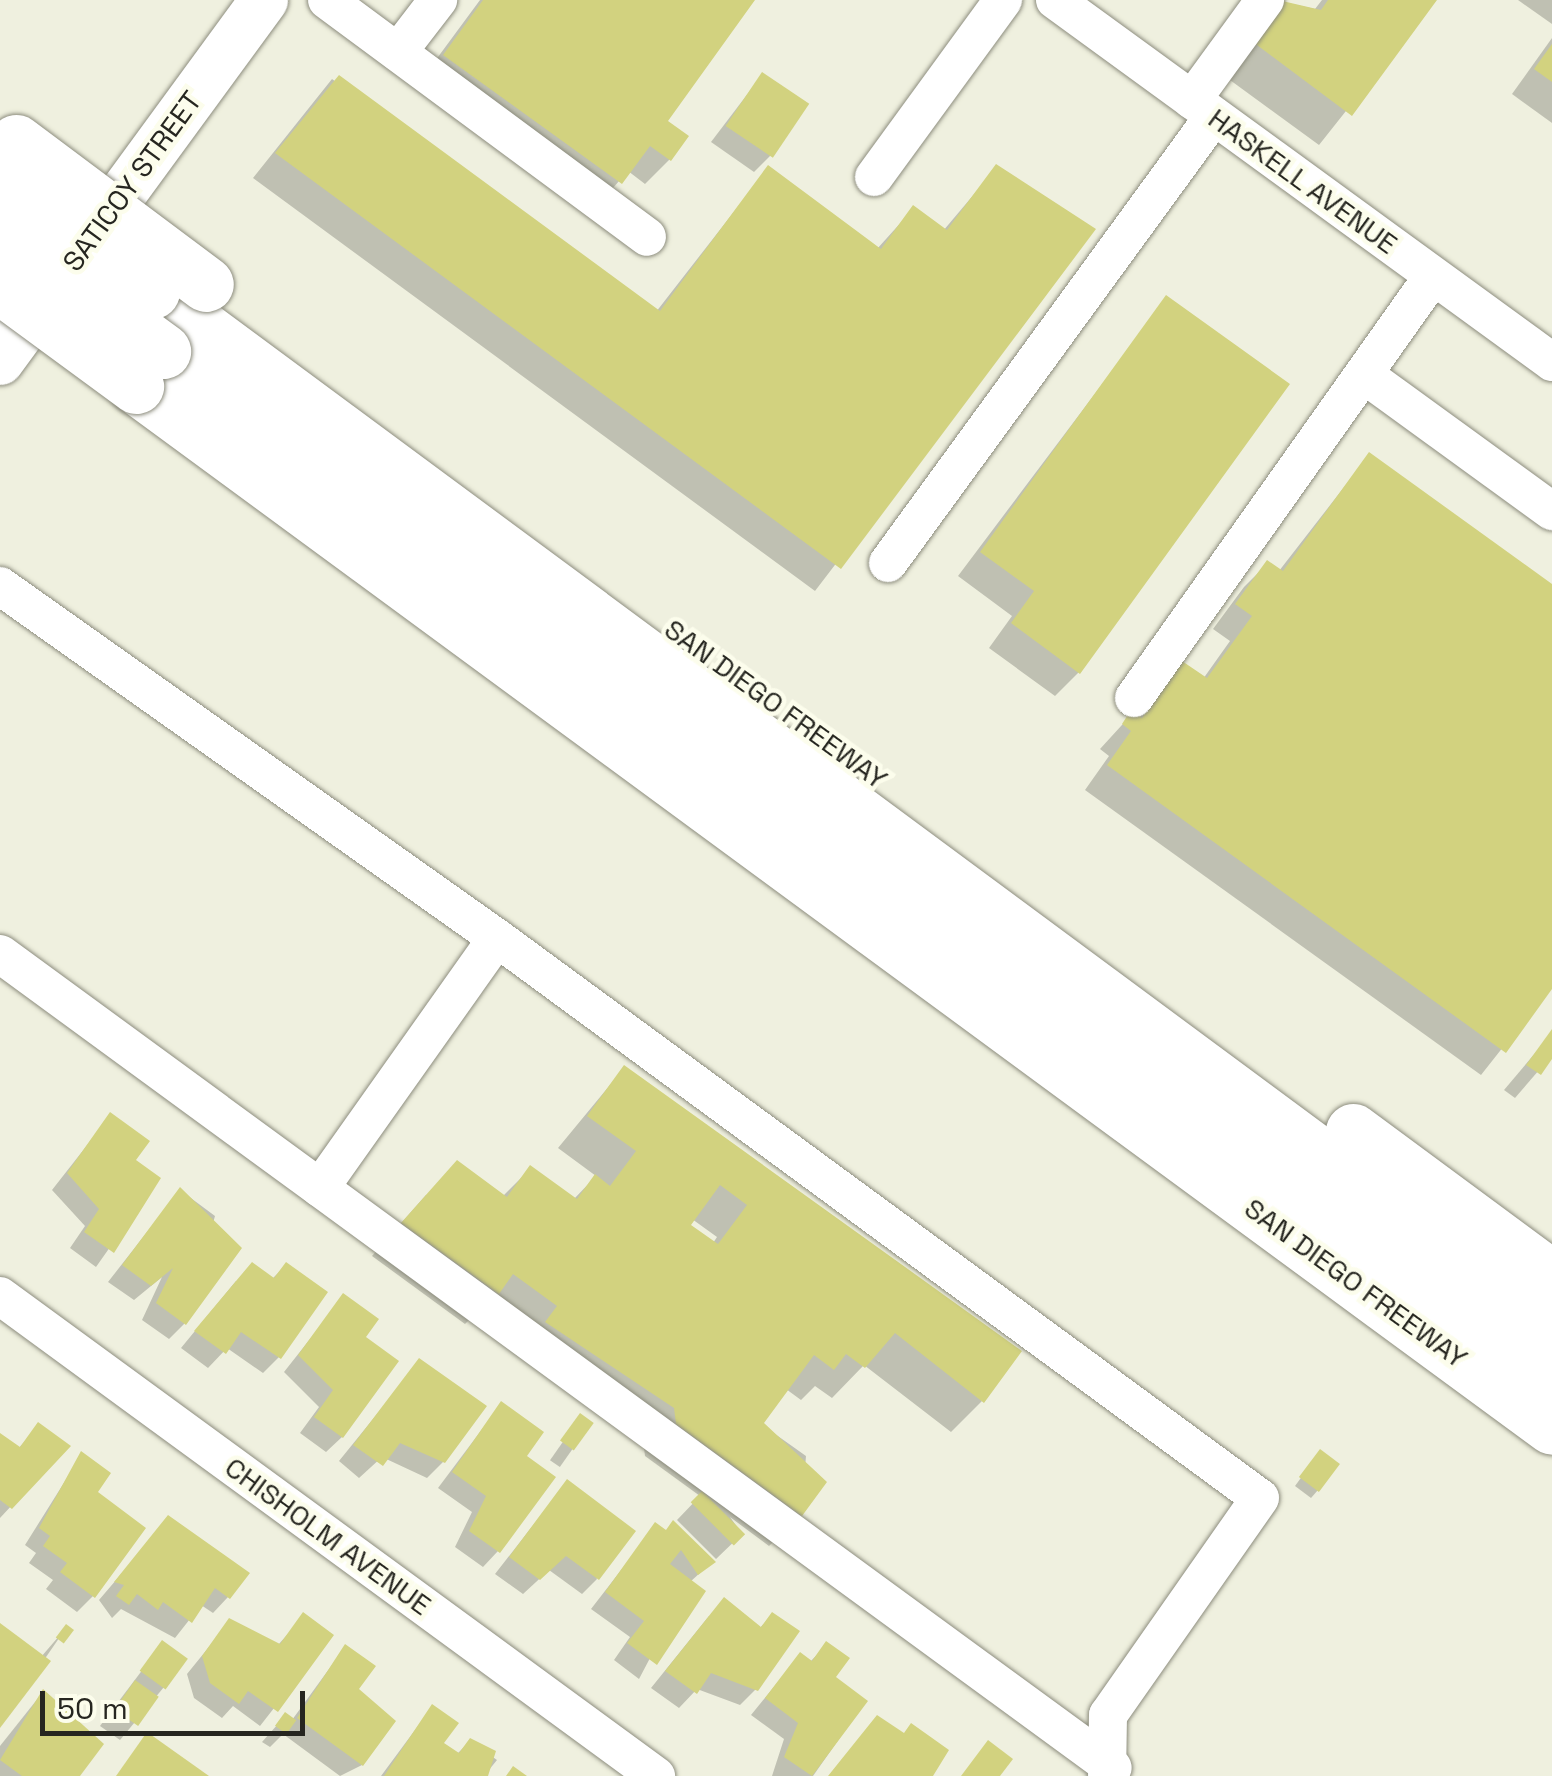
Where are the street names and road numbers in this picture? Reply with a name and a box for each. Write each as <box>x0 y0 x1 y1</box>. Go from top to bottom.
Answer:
street label: SATICOY STREET <box>55 84 209 278</box>
street label: HASKELL AVENUE <box>1202 101 1404 261</box>
street label: SAN DIEGO FREEWAY <box>658 612 894 796</box>
street label: SAN DIEGO FREEWAY <box>1238 1191 1474 1375</box>
street label: CHISHOLM AVENUE <box>218 1450 438 1622</box>

